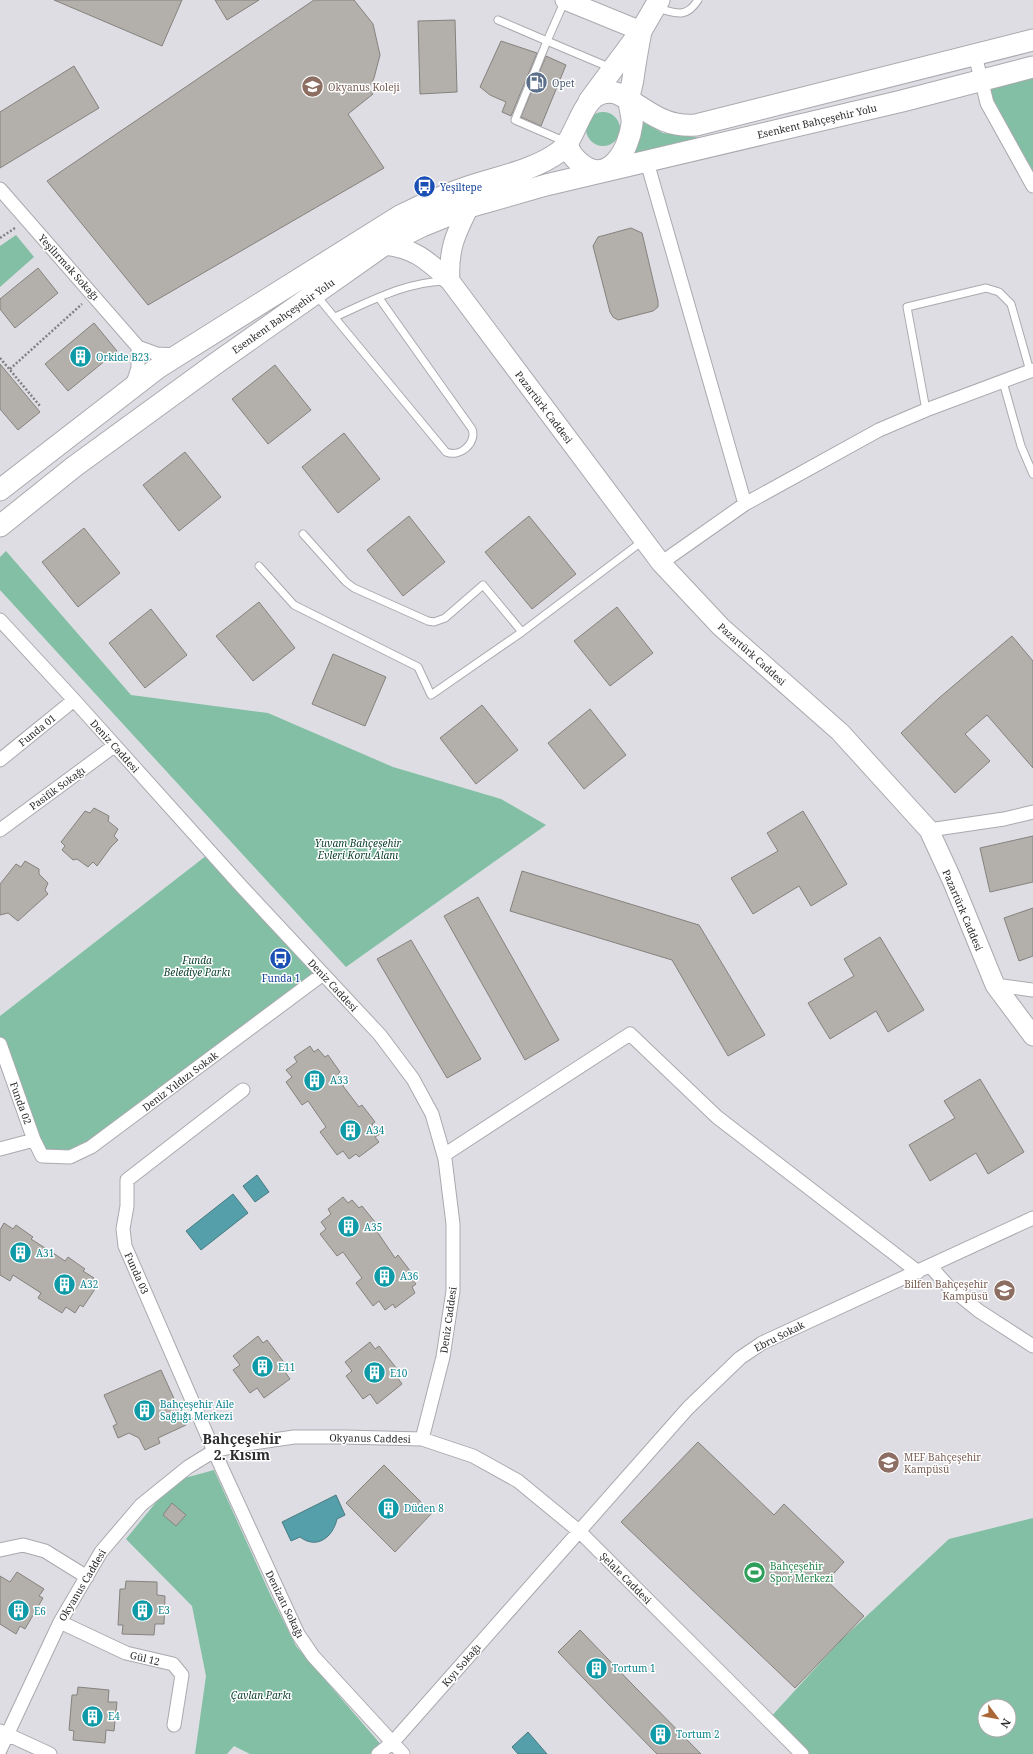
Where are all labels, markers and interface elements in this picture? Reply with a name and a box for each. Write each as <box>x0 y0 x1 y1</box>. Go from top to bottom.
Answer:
fuel station icon: Opet <box>523 70 549 96</box>
school or university icon: Okyanus Koleji <box>300 74 326 100</box>
place label: Opet <box>552 76 575 90</box>
place label: Okyanus Koleji <box>328 80 400 94</box>
street label: Esenkent Bahçeşehir Yolu <box>756 100 879 142</box>
bus stop icon: Yeşiltepe <box>412 174 438 200</box>
place label: Yeşiltepe <box>439 180 482 194</box>
street label: Yeşilırmak Sokağı <box>35 230 103 304</box>
street label: Esenkent Bahçeşehir Yolu <box>229 275 338 357</box>
building icon: Orkide B23 <box>68 344 94 370</box>
place label: Orkide B23 <box>96 350 149 364</box>
street label: Pazartürk Caddesi <box>512 368 576 447</box>
street label: Pazartürk Caddesi <box>715 620 790 689</box>
street label: Funda 01 <box>15 711 59 749</box>
street label: Deniz Caddesi <box>87 716 143 776</box>
street label: Pasifik Sokağı <box>26 763 88 813</box>
park label: Yuvam Bahçeşehir Evleri Koru Alanı <box>315 836 402 862</box>
street label: Pazartürk Caddesi <box>940 867 987 954</box>
bus stop icon: Funda 1 <box>268 945 294 971</box>
park label: Funda Belediye Parkı <box>163 953 230 979</box>
street label: Deniz Caddesi <box>305 956 362 1015</box>
place label: Funda 1 <box>262 971 300 985</box>
street label: Deniz Yıldızı Sokak <box>139 1048 221 1114</box>
building icon: A33 <box>302 1067 328 1093</box>
place label: A33 <box>330 1073 349 1087</box>
street label: Funda 02 <box>7 1080 35 1126</box>
building icon: A34 <box>337 1117 363 1143</box>
place label: A34 <box>366 1123 385 1137</box>
building icon: A35 <box>336 1214 362 1240</box>
place label: A35 <box>364 1220 382 1234</box>
building icon: A31 <box>8 1240 34 1266</box>
place label: A31 <box>36 1246 54 1260</box>
street label: Funda 03 <box>122 1250 153 1296</box>
building icon: A36 <box>372 1263 398 1289</box>
place label: A36 <box>400 1269 419 1283</box>
building icon: A32 <box>52 1271 78 1297</box>
place label: A32 <box>80 1277 98 1291</box>
place label: Bilfen Bahçeşehir Kampüsü <box>904 1277 989 1303</box>
school or university icon: Bilfen Bahçeşehir Kampüsü <box>991 1277 1017 1303</box>
street label: Deniz Caddesi <box>436 1285 460 1354</box>
street label: Ebru Sokak <box>752 1317 807 1355</box>
building icon: E11 <box>249 1354 275 1380</box>
place label: E11 <box>278 1360 295 1374</box>
building icon: E10 <box>362 1360 388 1386</box>
place label: E10 <box>390 1366 408 1380</box>
building icon: Bahçeşehir Aile Sağlığı Merkezi <box>132 1397 158 1423</box>
place label: Bahçeşehir Aile Sağlığı Merkezi <box>160 1397 234 1423</box>
district label: Bahçeşehir 2. Kısım <box>203 1429 282 1464</box>
street label: Okyanus Caddesi <box>329 1430 412 1446</box>
school or university icon: MEF Bahçeşehir Kampüsü <box>875 1450 901 1476</box>
place label: MEF Bahçeşehir Kampüsü <box>904 1450 981 1476</box>
building icon: Düden 8 <box>376 1495 402 1521</box>
place label: Düden 8 <box>404 1501 444 1515</box>
street label: Okyanus Caddesi <box>55 1546 109 1624</box>
street label: Şelale Caddesi <box>597 1549 655 1607</box>
sports icon: Bahçeşehir Spor Merkezi <box>741 1559 767 1585</box>
place label: Bahçeşehir Spor Merkezi <box>770 1559 834 1585</box>
street label: Denizatı Sokağı <box>263 1568 308 1641</box>
building icon: E3 <box>129 1597 155 1623</box>
building icon: E6 <box>5 1598 31 1624</box>
place label: E3 <box>158 1603 170 1617</box>
place label: E6 <box>34 1604 46 1618</box>
street label: Kıyı Sokağı <box>438 1640 484 1690</box>
street label: Gül 12 <box>129 1648 161 1668</box>
building icon: Tortum 1 <box>583 1655 609 1681</box>
place label: Tortum 1 <box>612 1661 656 1675</box>
park label: Çavlan Parkı <box>231 1688 291 1702</box>
north arrow <box>977 1698 1017 1738</box>
building icon: E4 <box>80 1703 106 1729</box>
place label: E4 <box>108 1709 120 1723</box>
text: N <box>997 1716 1015 1731</box>
building icon: Tortum 2 <box>647 1721 673 1747</box>
place label: Tortum 2 <box>676 1727 720 1741</box>

